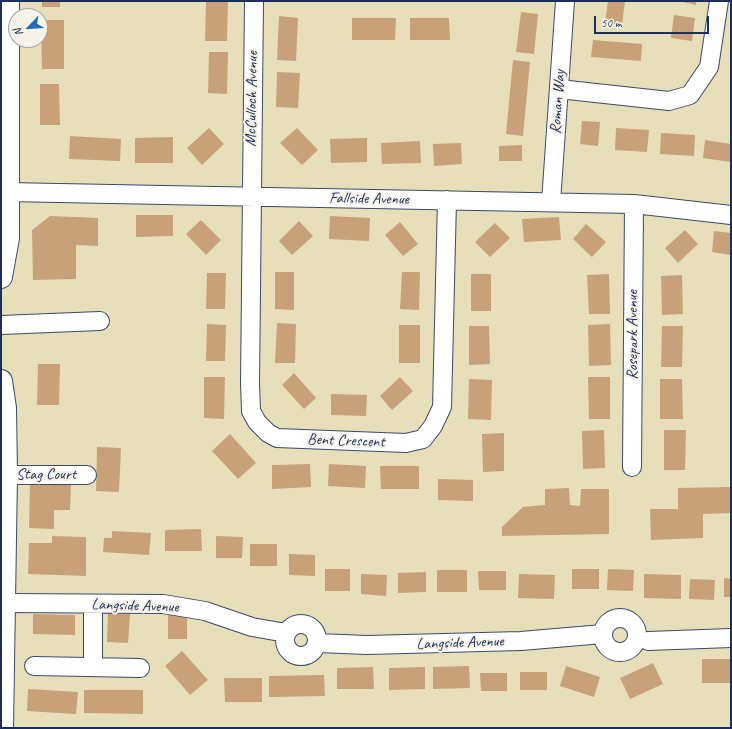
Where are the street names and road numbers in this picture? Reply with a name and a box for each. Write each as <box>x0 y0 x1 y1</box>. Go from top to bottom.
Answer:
street label: McCulloch Avenue <box>242 51 262 147</box>
street label: Roman Way <box>546 69 570 135</box>
street label: Fallside Avenue <box>329 189 409 209</box>
street label: Rosepark Avenue <box>623 290 643 380</box>
street label: Bent Crescent <box>307 430 385 452</box>
street label: Stag Court <box>16 465 76 485</box>
street label: Langside Avenue <box>91 595 179 617</box>
street label: Langside Avenue <box>416 632 504 654</box>

